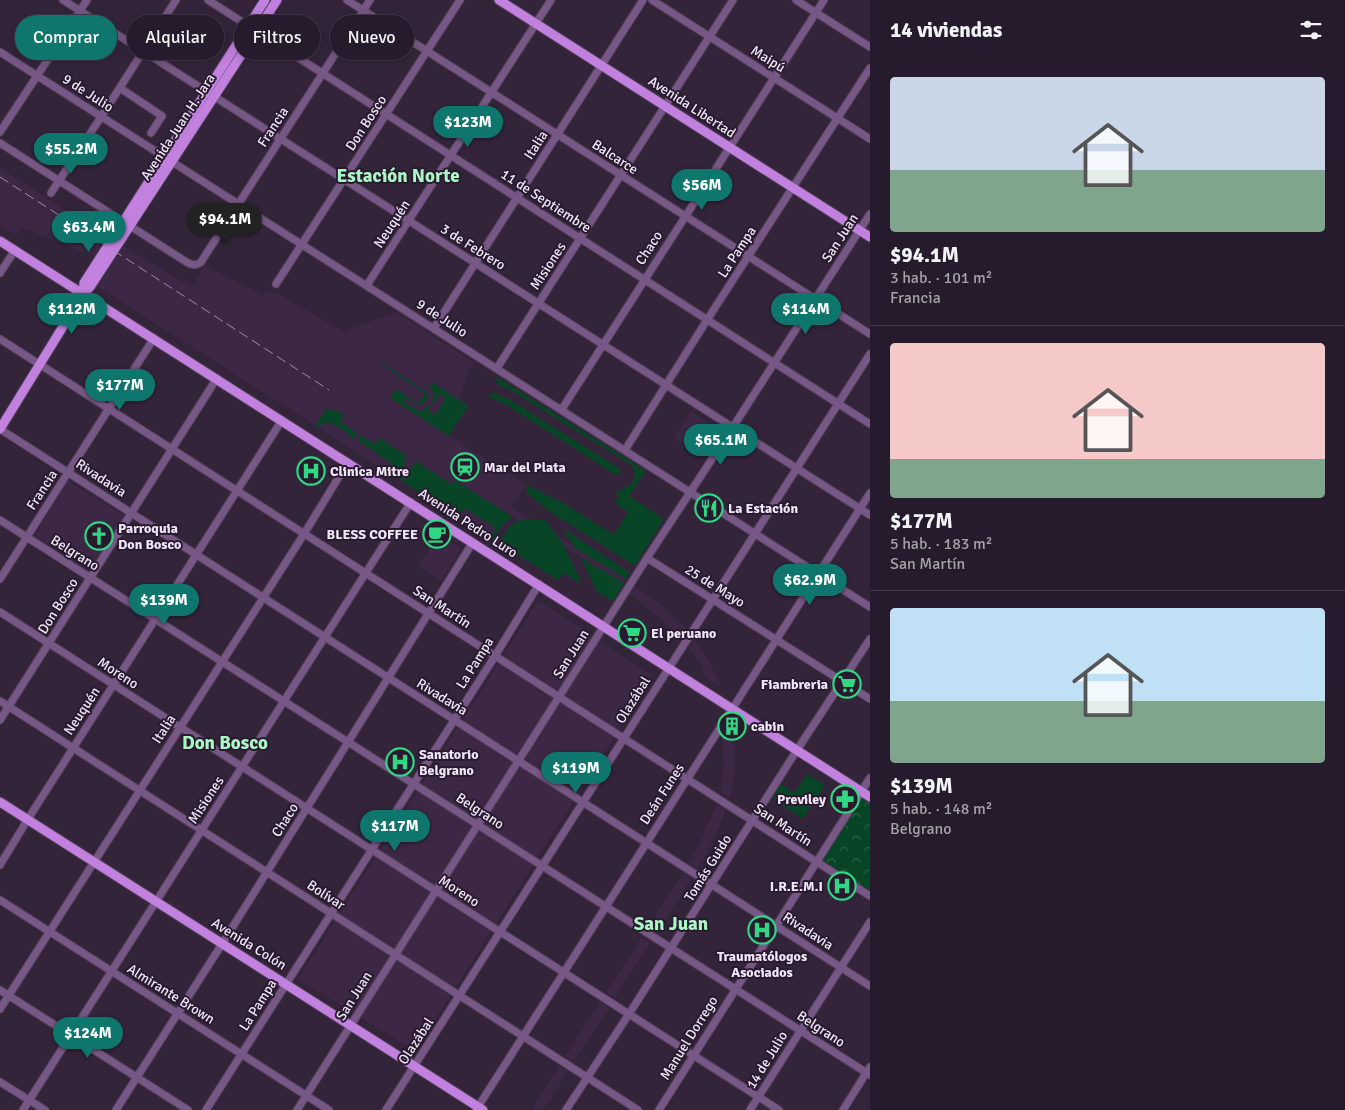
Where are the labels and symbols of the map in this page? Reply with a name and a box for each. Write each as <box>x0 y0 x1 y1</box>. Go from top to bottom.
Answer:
street label: Maipú <box>748 42 788 76</box>
street label: 9 de Julio <box>59 70 117 116</box>
street label: Avenida Juan H. Jara <box>137 71 219 183</box>
street label: Avenida Libertad <box>645 72 739 142</box>
street label: Don Bosco <box>342 92 390 154</box>
street label: Francia <box>254 104 292 150</box>
pin: $123M <box>433 106 503 148</box>
street label: Italia <box>520 127 552 163</box>
pin: $55.2M <box>30 132 112 175</box>
street label: Balcarce <box>589 136 641 178</box>
district label: Estación Norte <box>336 164 460 188</box>
street label: 11 de Septiembre <box>498 166 594 236</box>
pin: $56M <box>672 168 732 211</box>
street label: Neuquén <box>370 197 414 251</box>
pin: $94.1M <box>184 202 266 245</box>
pin: $63.4M <box>48 210 130 253</box>
street label: San Juan <box>818 211 862 265</box>
street label: 3 de Febrero <box>437 220 509 274</box>
street label: La Pampa <box>714 223 760 281</box>
street label: Chaco <box>632 228 666 268</box>
street label: Misiones <box>526 239 570 293</box>
pin: $112M <box>37 292 107 335</box>
pin: $114M <box>771 292 841 335</box>
street label: 9 de Julio <box>413 295 471 341</box>
pin: $177M <box>85 368 155 411</box>
pin: $65.1M <box>680 424 762 466</box>
station icon: Mar del Plata <box>450 452 480 482</box>
street label: Rivadavia <box>73 455 129 501</box>
hospital icon: Clinica Mitre <box>296 456 326 486</box>
place label: Mar del Plata <box>484 459 566 476</box>
place label: Clinica Mitre <box>330 463 409 480</box>
street label: Francia <box>23 467 61 513</box>
street label: Avenida Pedro Luro <box>415 485 521 561</box>
restaurant icon: La Estación <box>694 493 724 523</box>
place label: La Estación <box>728 500 798 517</box>
cafe icon: BLESS COFFEE <box>422 519 452 549</box>
place label: Parroquia Don Bosco <box>118 520 181 553</box>
church icon: Parroquia Don Bosco <box>84 521 114 551</box>
place label: BLESS COFFEE <box>327 526 418 543</box>
street label: Belgrano <box>48 531 102 575</box>
street label: 25 de Mayo <box>682 561 748 611</box>
pin: $62.9M <box>769 564 851 606</box>
street label: Don Bosco <box>34 575 82 637</box>
street label: San Martín <box>410 582 474 632</box>
pin: $139M <box>129 584 199 626</box>
supermarket icon: El peruano <box>617 618 647 648</box>
place label: El peruano <box>651 625 716 642</box>
street label: San Juan <box>549 626 593 682</box>
street label: La Pampa <box>452 634 498 692</box>
street label: Moreno <box>94 654 142 692</box>
supermarket icon: Fiambreria <box>832 669 862 699</box>
street label: Olazábal <box>612 673 654 727</box>
street label: Rivadavia <box>413 675 471 719</box>
place label: Fiambreria <box>761 676 828 693</box>
street label: Neuquén <box>60 684 104 738</box>
street label: Italia <box>148 711 180 747</box>
building icon: cabin <box>717 711 747 741</box>
place label: cabin <box>751 718 784 735</box>
district label: Don Bosco <box>182 731 268 755</box>
place label: Sanatorio Belgrano <box>419 746 478 779</box>
hospital icon: Sanatorio Belgrano <box>385 747 415 777</box>
pin: $119M <box>541 752 611 794</box>
street label: Deán Funes <box>636 760 688 828</box>
street label: Misiones <box>184 773 228 827</box>
pharmacy icon: Previley <box>830 784 860 814</box>
street label: Belgrano <box>453 789 507 833</box>
place label: Previley <box>777 791 826 808</box>
street label: Chaco <box>268 800 302 840</box>
street label: San Martín <box>751 800 815 850</box>
pin: $117M <box>360 810 430 852</box>
street label: Tomás Guido <box>681 831 735 905</box>
hospital icon: I.R.E.M.I <box>827 871 857 901</box>
street label: Moreno <box>435 872 483 910</box>
street label: Bolívar <box>304 876 349 914</box>
place label: I.R.E.M.I <box>770 878 823 895</box>
street label: Rivadavia <box>780 908 836 954</box>
district label: San Juan <box>634 912 708 936</box>
street label: Avenida Colón <box>208 914 290 974</box>
hospital icon: Traumatólogos Asociados <box>747 915 777 945</box>
place label: Traumatólogos Asociados <box>717 948 807 981</box>
street label: Almirante Brown <box>124 960 218 1028</box>
street label: San Juan <box>332 968 376 1024</box>
street label: La Pampa <box>235 976 281 1034</box>
street label: Manuel Dorrego <box>656 993 722 1083</box>
street label: Belgrano <box>794 1007 848 1051</box>
street label: Olazábal <box>395 1014 437 1068</box>
pin: $124M <box>53 1016 123 1059</box>
street label: 14 de Julio <box>743 1028 791 1092</box>

